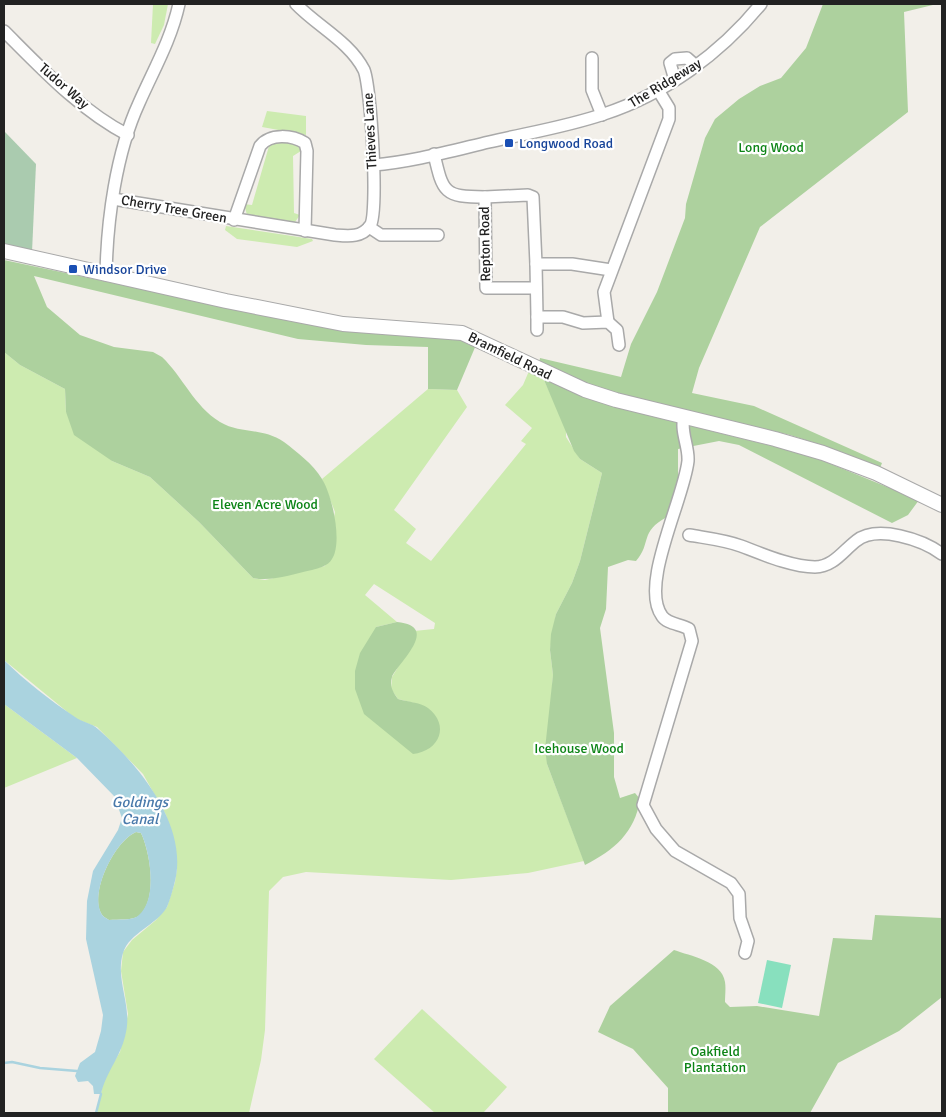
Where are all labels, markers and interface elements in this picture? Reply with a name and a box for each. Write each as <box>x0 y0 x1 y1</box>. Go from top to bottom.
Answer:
street label: The Ridgeway <box>626 54 705 111</box>
street label: Tudor Way <box>35 60 93 113</box>
street label: Thieves Lane <box>360 92 380 170</box>
place label: Longwood Road <box>519 135 613 152</box>
marker: Longwood Road <box>503 137 515 149</box>
park label: Long Wood <box>738 139 804 156</box>
street label: Cherry Tree Green <box>120 191 228 227</box>
street label: Repton Road <box>476 206 494 282</box>
place label: Windsor Drive <box>83 261 167 278</box>
marker: Windsor Drive <box>67 263 79 275</box>
street label: Bramfield Road <box>465 328 555 384</box>
park label: Eleven Acre Wood <box>212 496 318 513</box>
park label: Icehouse Wood <box>534 740 624 757</box>
water label: Goldings Canal <box>112 793 170 828</box>
park label: Oakfield Plantation <box>684 1043 746 1076</box>

